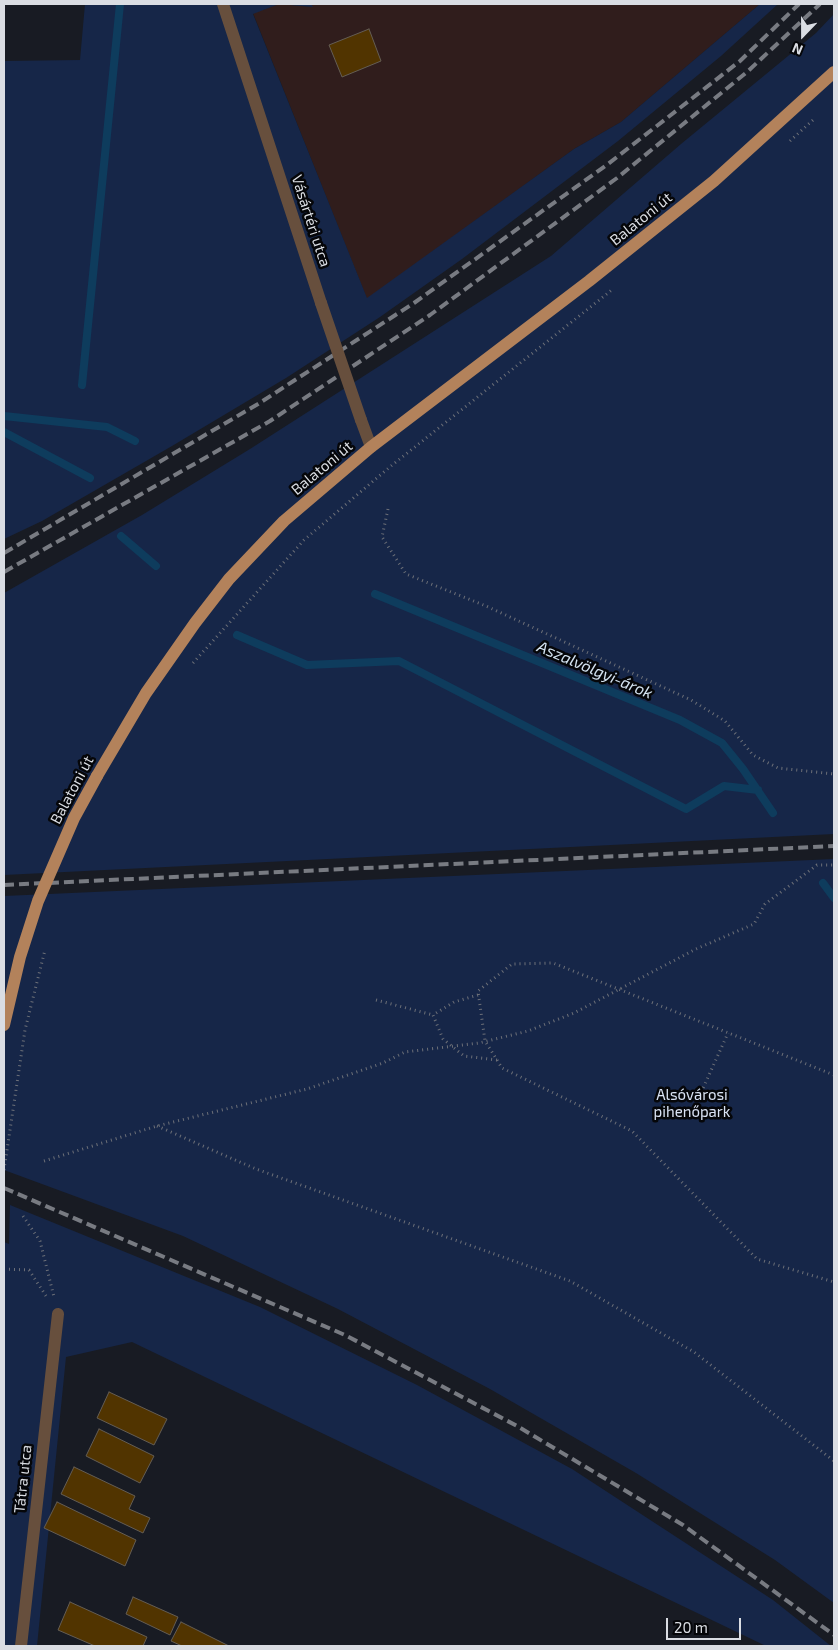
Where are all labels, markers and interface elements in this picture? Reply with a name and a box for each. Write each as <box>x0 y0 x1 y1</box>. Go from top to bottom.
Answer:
north arrow <box>778 10 828 60</box>
text: N <box>789 40 805 59</box>
street label: Vásártéri utca <box>288 173 334 269</box>
street label: Balatoni út <box>606 189 676 249</box>
street label: Balatoni út <box>288 437 356 499</box>
water label: Aszalvölgyi-árok <box>534 637 656 703</box>
street label: Balatoni út <box>47 753 97 827</box>
park label: Alsóvárosi pihenőpark <box>653 1086 731 1121</box>
street label: Tátra utca <box>10 1444 36 1514</box>
scale bar <box>668 1608 743 1640</box>
text: 20 m <box>674 1618 708 1636</box>

